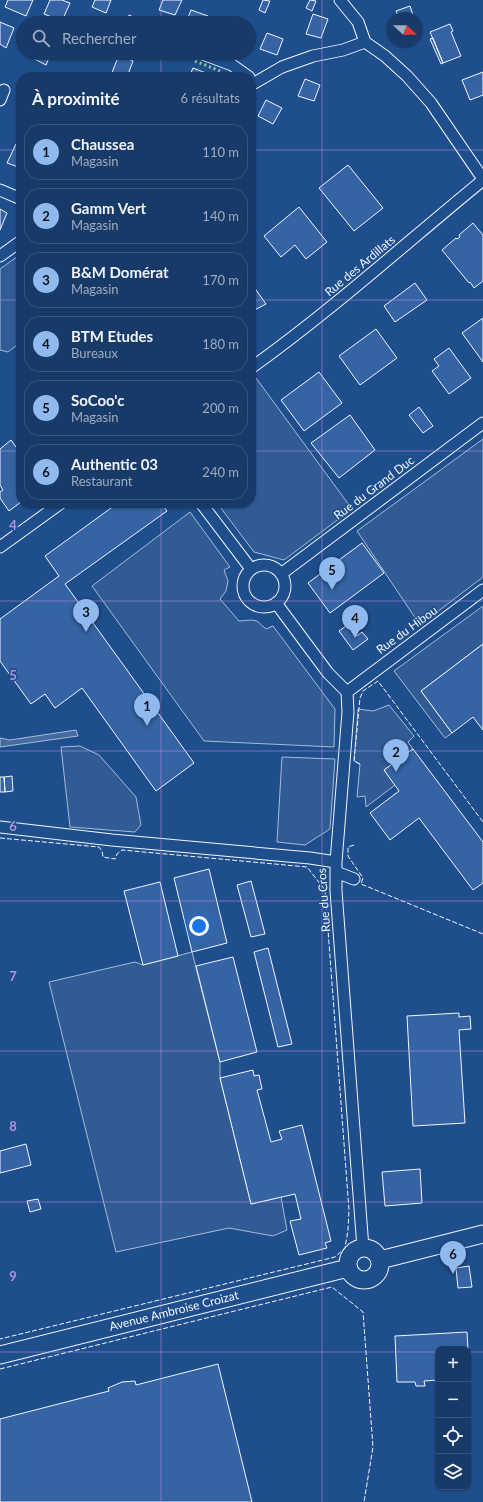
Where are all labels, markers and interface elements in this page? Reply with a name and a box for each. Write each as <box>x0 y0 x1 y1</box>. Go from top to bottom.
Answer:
north arrow <box>387 12 423 48</box>
search box <box>16 16 256 60</box>
icon: search <box>30 27 52 49</box>
text: Rechercher <box>62 29 136 47</box>
text: À proximité <box>32 88 120 109</box>
text: 6 résultats <box>181 90 240 106</box>
text: Chaussea <box>71 135 134 153</box>
text: 1 <box>42 144 50 160</box>
text: 110 m <box>202 144 239 160</box>
text: Magasin <box>71 153 119 169</box>
text: Gamm Vert <box>71 199 146 217</box>
text: 2 <box>42 208 50 224</box>
text: 140 m <box>202 208 239 224</box>
text: Magasin <box>71 217 119 233</box>
street label: Rue des Ardillats <box>321 232 398 299</box>
text: B&M Domérat <box>71 263 169 281</box>
text: 3 <box>42 272 50 288</box>
text: 170 m <box>202 272 239 288</box>
text: Magasin <box>71 281 119 297</box>
text: BTM Etudes <box>71 327 153 345</box>
text: 4 <box>42 336 50 352</box>
text: 180 m <box>202 336 239 352</box>
text: Bureaux <box>71 345 118 361</box>
text: SoCoo'c <box>71 391 124 409</box>
text: 5 <box>42 400 50 416</box>
text: 200 m <box>202 400 239 416</box>
text: Magasin <box>71 409 119 425</box>
street label: Rue du Grand Duc <box>331 452 417 523</box>
text: Authentic 03 <box>71 455 158 473</box>
text: 6 <box>42 464 50 480</box>
text: 240 m <box>202 464 239 480</box>
text: Restaurant <box>71 473 133 489</box>
text: 4 <box>9 517 17 533</box>
pin: 5 <box>319 557 345 590</box>
pin: 3 <box>73 599 99 632</box>
street label: Rue du Hibou <box>373 602 440 657</box>
pin: 4 <box>342 605 368 638</box>
text: 5 <box>9 667 17 683</box>
pin: 1 <box>134 693 160 726</box>
pin: 2 <box>383 739 409 772</box>
text: 6 <box>9 818 17 834</box>
street label: Rue du Cros <box>314 868 333 932</box>
your location <box>189 916 209 936</box>
text: 7 <box>9 968 17 984</box>
text: 8 <box>9 1118 17 1134</box>
pin: 6 <box>440 1241 466 1274</box>
text: 9 <box>9 1268 17 1284</box>
street label: Avenue Ambroise Croizat <box>108 1287 241 1334</box>
map controls <box>435 1346 471 1490</box>
button: + <box>435 1346 471 1382</box>
button: − <box>435 1382 471 1418</box>
button: locate <box>435 1418 471 1454</box>
button: layers <box>435 1454 471 1490</box>

